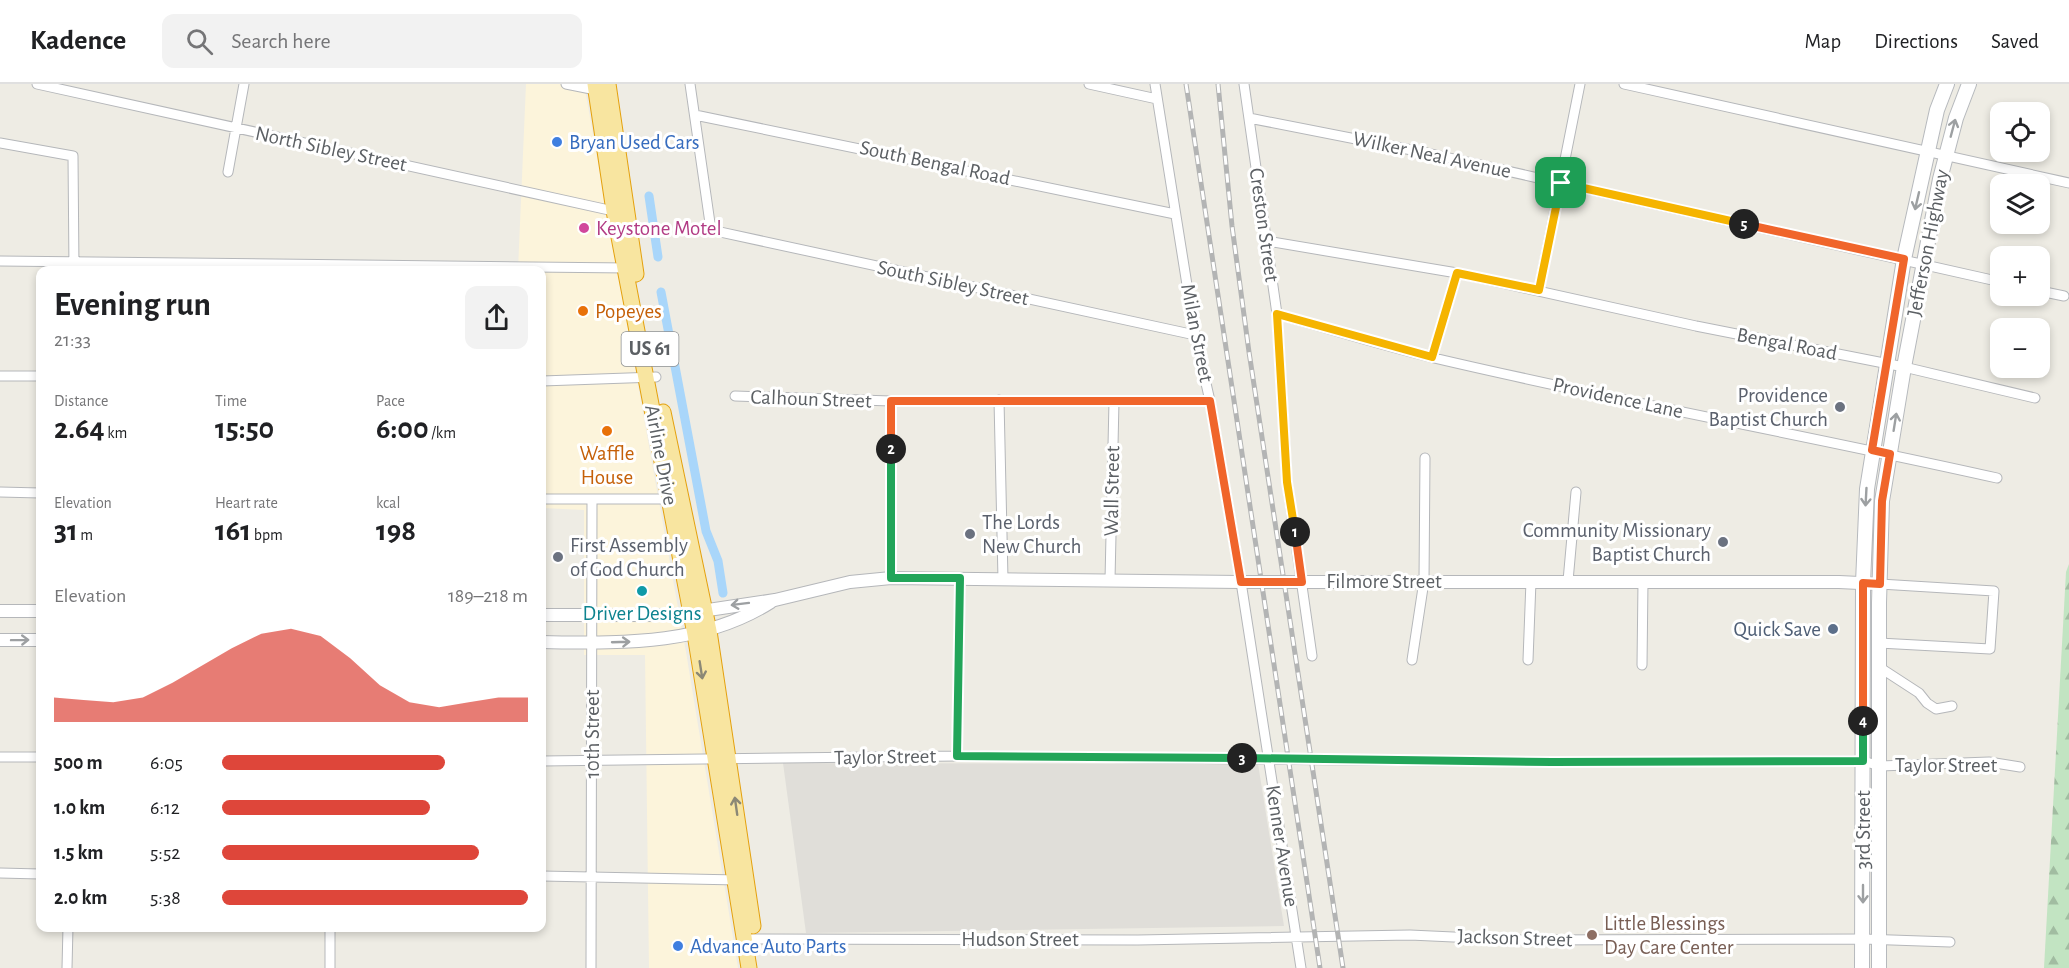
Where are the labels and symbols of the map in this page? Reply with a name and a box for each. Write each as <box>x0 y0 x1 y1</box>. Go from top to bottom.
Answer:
one-way arrow <box>1948 118 1960 137</box>
street label: North Sibley Street <box>253 123 409 175</box>
street label: Wilker Neal Avenue <box>1351 128 1513 182</box>
place label: Bryan Used Cars <box>569 132 699 153</box>
marker: Bryan Used Cars <box>550 135 564 149</box>
street label: South Bengal Road <box>858 137 1012 189</box>
pin <box>1535 157 1586 208</box>
street label: Creston Street <box>1246 167 1282 284</box>
street label: Jefferson Highway <box>1903 168 1953 318</box>
one-way arrow <box>1910 192 1922 211</box>
pin: 5 <box>1729 209 1759 239</box>
place label: Keystone Motel <box>596 218 722 239</box>
marker: Keystone Motel <box>577 221 591 235</box>
street label: South Sibley Street <box>875 257 1031 309</box>
street label: Milan Street <box>1177 282 1217 384</box>
place label: Popeyes <box>595 301 662 322</box>
marker: Popeyes <box>576 304 590 318</box>
street label: Bengal Road <box>1735 324 1839 364</box>
road number: US 61 <box>622 332 678 366</box>
street label: Providence Lane <box>1551 374 1685 422</box>
place label: Providence Baptist Church <box>1709 385 1828 430</box>
street label: Calhoun Street <box>750 386 872 412</box>
marker: Providence Baptist Church <box>1833 400 1847 414</box>
street label: Airline Drive <box>641 403 681 507</box>
one-way arrow <box>1890 412 1901 432</box>
marker: Waffle House <box>600 424 614 438</box>
pin: 2 <box>876 434 906 464</box>
place label: Waffle House <box>579 443 635 488</box>
street label: Wall Street <box>1101 445 1123 536</box>
one-way arrow <box>1861 487 1872 507</box>
place label: The Lords New Church <box>982 512 1081 557</box>
pin: 1 <box>1280 517 1310 547</box>
place label: Community Missionary Baptist Church <box>1523 520 1711 565</box>
marker: The Lords New Church <box>963 527 977 541</box>
place label: First Assembly of God Church <box>570 535 688 580</box>
marker: Community Missionary Baptist Church <box>1716 535 1730 549</box>
marker: First Assembly of God Church <box>551 550 565 564</box>
street label: Filmore Street <box>1326 571 1442 592</box>
marker: Driver Designs <box>635 584 649 598</box>
one-way arrow <box>730 599 750 610</box>
place label: Driver Designs <box>583 603 701 624</box>
place label: Quick Save <box>1733 619 1821 640</box>
marker: Quick Save <box>1826 622 1840 636</box>
one-way arrow <box>10 634 30 646</box>
one-way arrow <box>610 636 630 648</box>
one-way arrow <box>696 660 707 680</box>
street label: 10th Street <box>582 689 603 778</box>
pin: 4 <box>1848 706 1878 736</box>
pin: 3 <box>1227 743 1257 773</box>
street label: Taylor Street <box>834 746 937 768</box>
street label: Taylor Street <box>1895 755 1997 776</box>
street label: Kenner Avenue <box>1262 783 1302 909</box>
street label: 3rd Street <box>1853 790 1874 870</box>
one-way arrow <box>731 797 742 816</box>
one-way arrow <box>1857 883 1869 903</box>
place label: Little Blessings Day Care Center <box>1604 913 1734 958</box>
street label: Jackson Street <box>1457 925 1573 951</box>
marker: Little Blessings Day Care Center <box>1585 928 1599 942</box>
street label: Hudson Street <box>961 929 1079 950</box>
place label: Advance Auto Parts <box>690 936 846 957</box>
marker: Advance Auto Parts <box>671 939 685 953</box>

